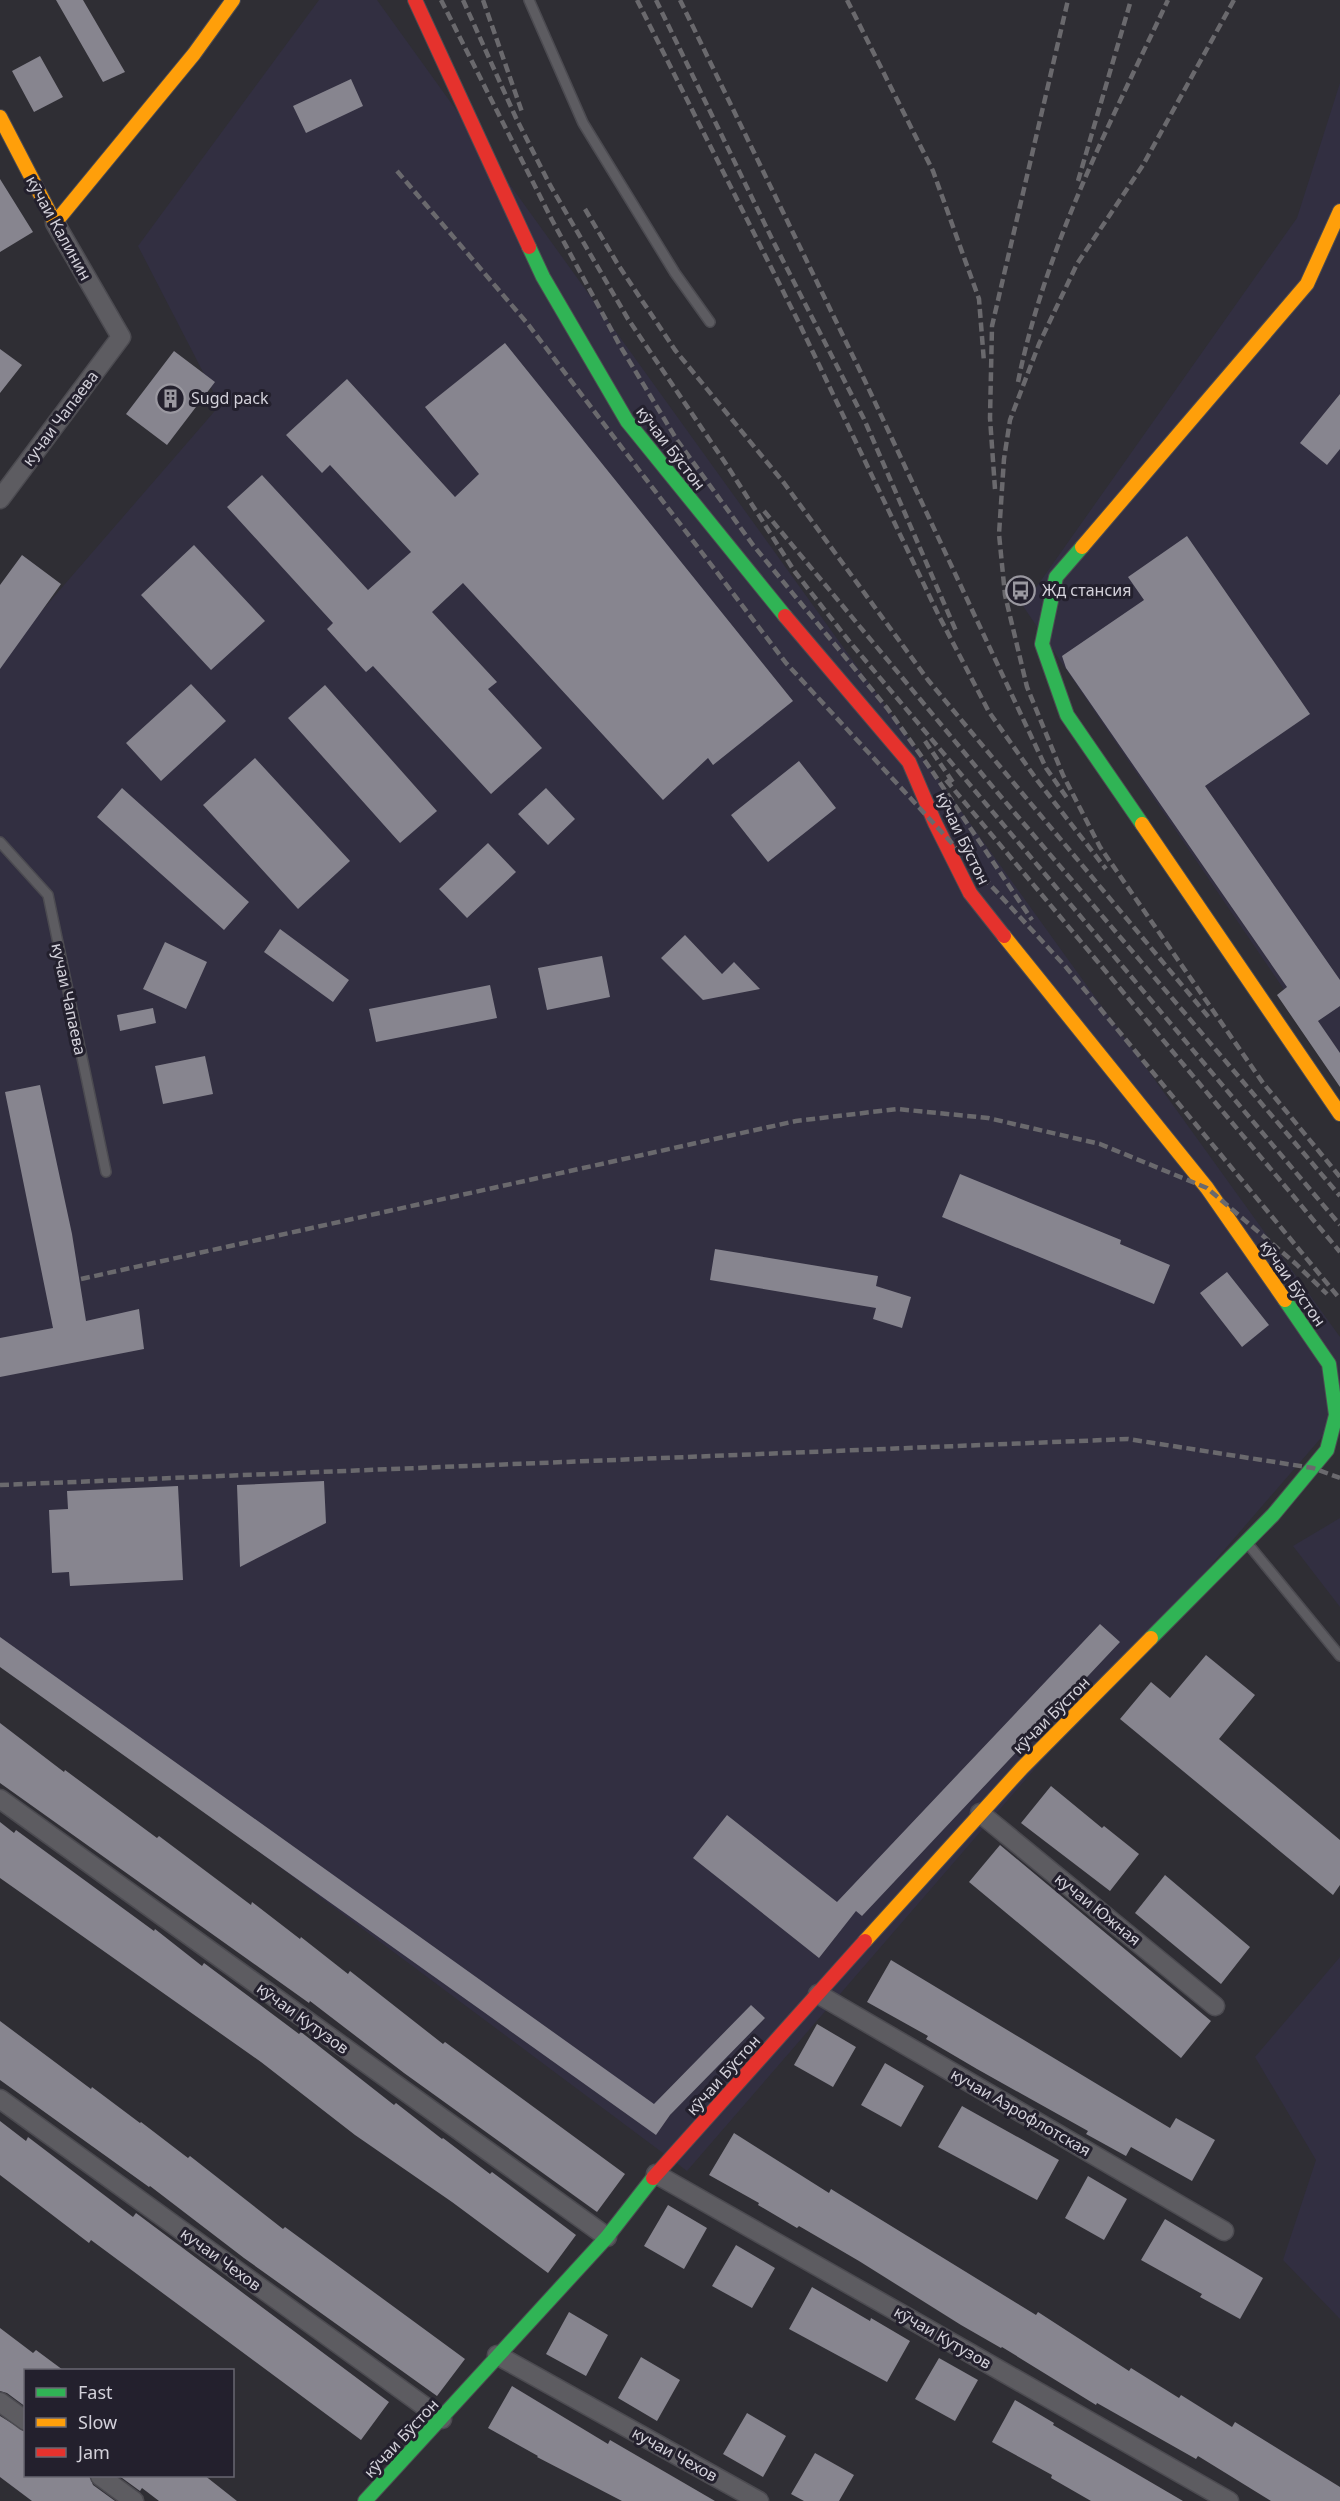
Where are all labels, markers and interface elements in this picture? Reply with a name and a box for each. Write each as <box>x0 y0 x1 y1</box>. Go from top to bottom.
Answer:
street label: кӯчаи Калинин <box>21 172 97 284</box>
street label: кучаи Чапаева <box>17 366 103 470</box>
building icon: Sugd pack <box>154 382 186 414</box>
place label: Sugd pack <box>191 387 269 409</box>
street label: кӯчаи Бӯстон <box>631 401 711 495</box>
bus stop icon: Жд стансия <box>1005 574 1037 606</box>
place label: Жд стансия <box>1042 579 1131 601</box>
street label: кӯчаи Бӯстон <box>931 788 995 888</box>
street label: кучаи Чапаева <box>46 941 92 1057</box>
street label: кӯчаи Бӯстон <box>1255 1235 1331 1331</box>
street label: кӯчаи Бӯстон <box>1008 1672 1094 1758</box>
street label: кучаи Южная <box>1050 1867 1146 1951</box>
street label: кӯчаи Кутузов <box>252 1977 354 2059</box>
street label: кӯчаи Бӯстон <box>681 2030 765 2120</box>
street label: кучаи Аэрофлотская <box>947 2063 1095 2161</box>
street label: кучаи Чехов <box>176 2222 266 2296</box>
street label: кӯчаи Кутузов <box>890 2300 996 2374</box>
legend <box>24 2369 234 2477</box>
text: Fast <box>78 2380 113 2404</box>
street label: кӯчаи Бӯстон <box>359 2394 443 2482</box>
text: Slow <box>78 2410 117 2434</box>
street label: кучаи Чехов <box>628 2421 722 2487</box>
text: Jam <box>76 2440 110 2464</box>

